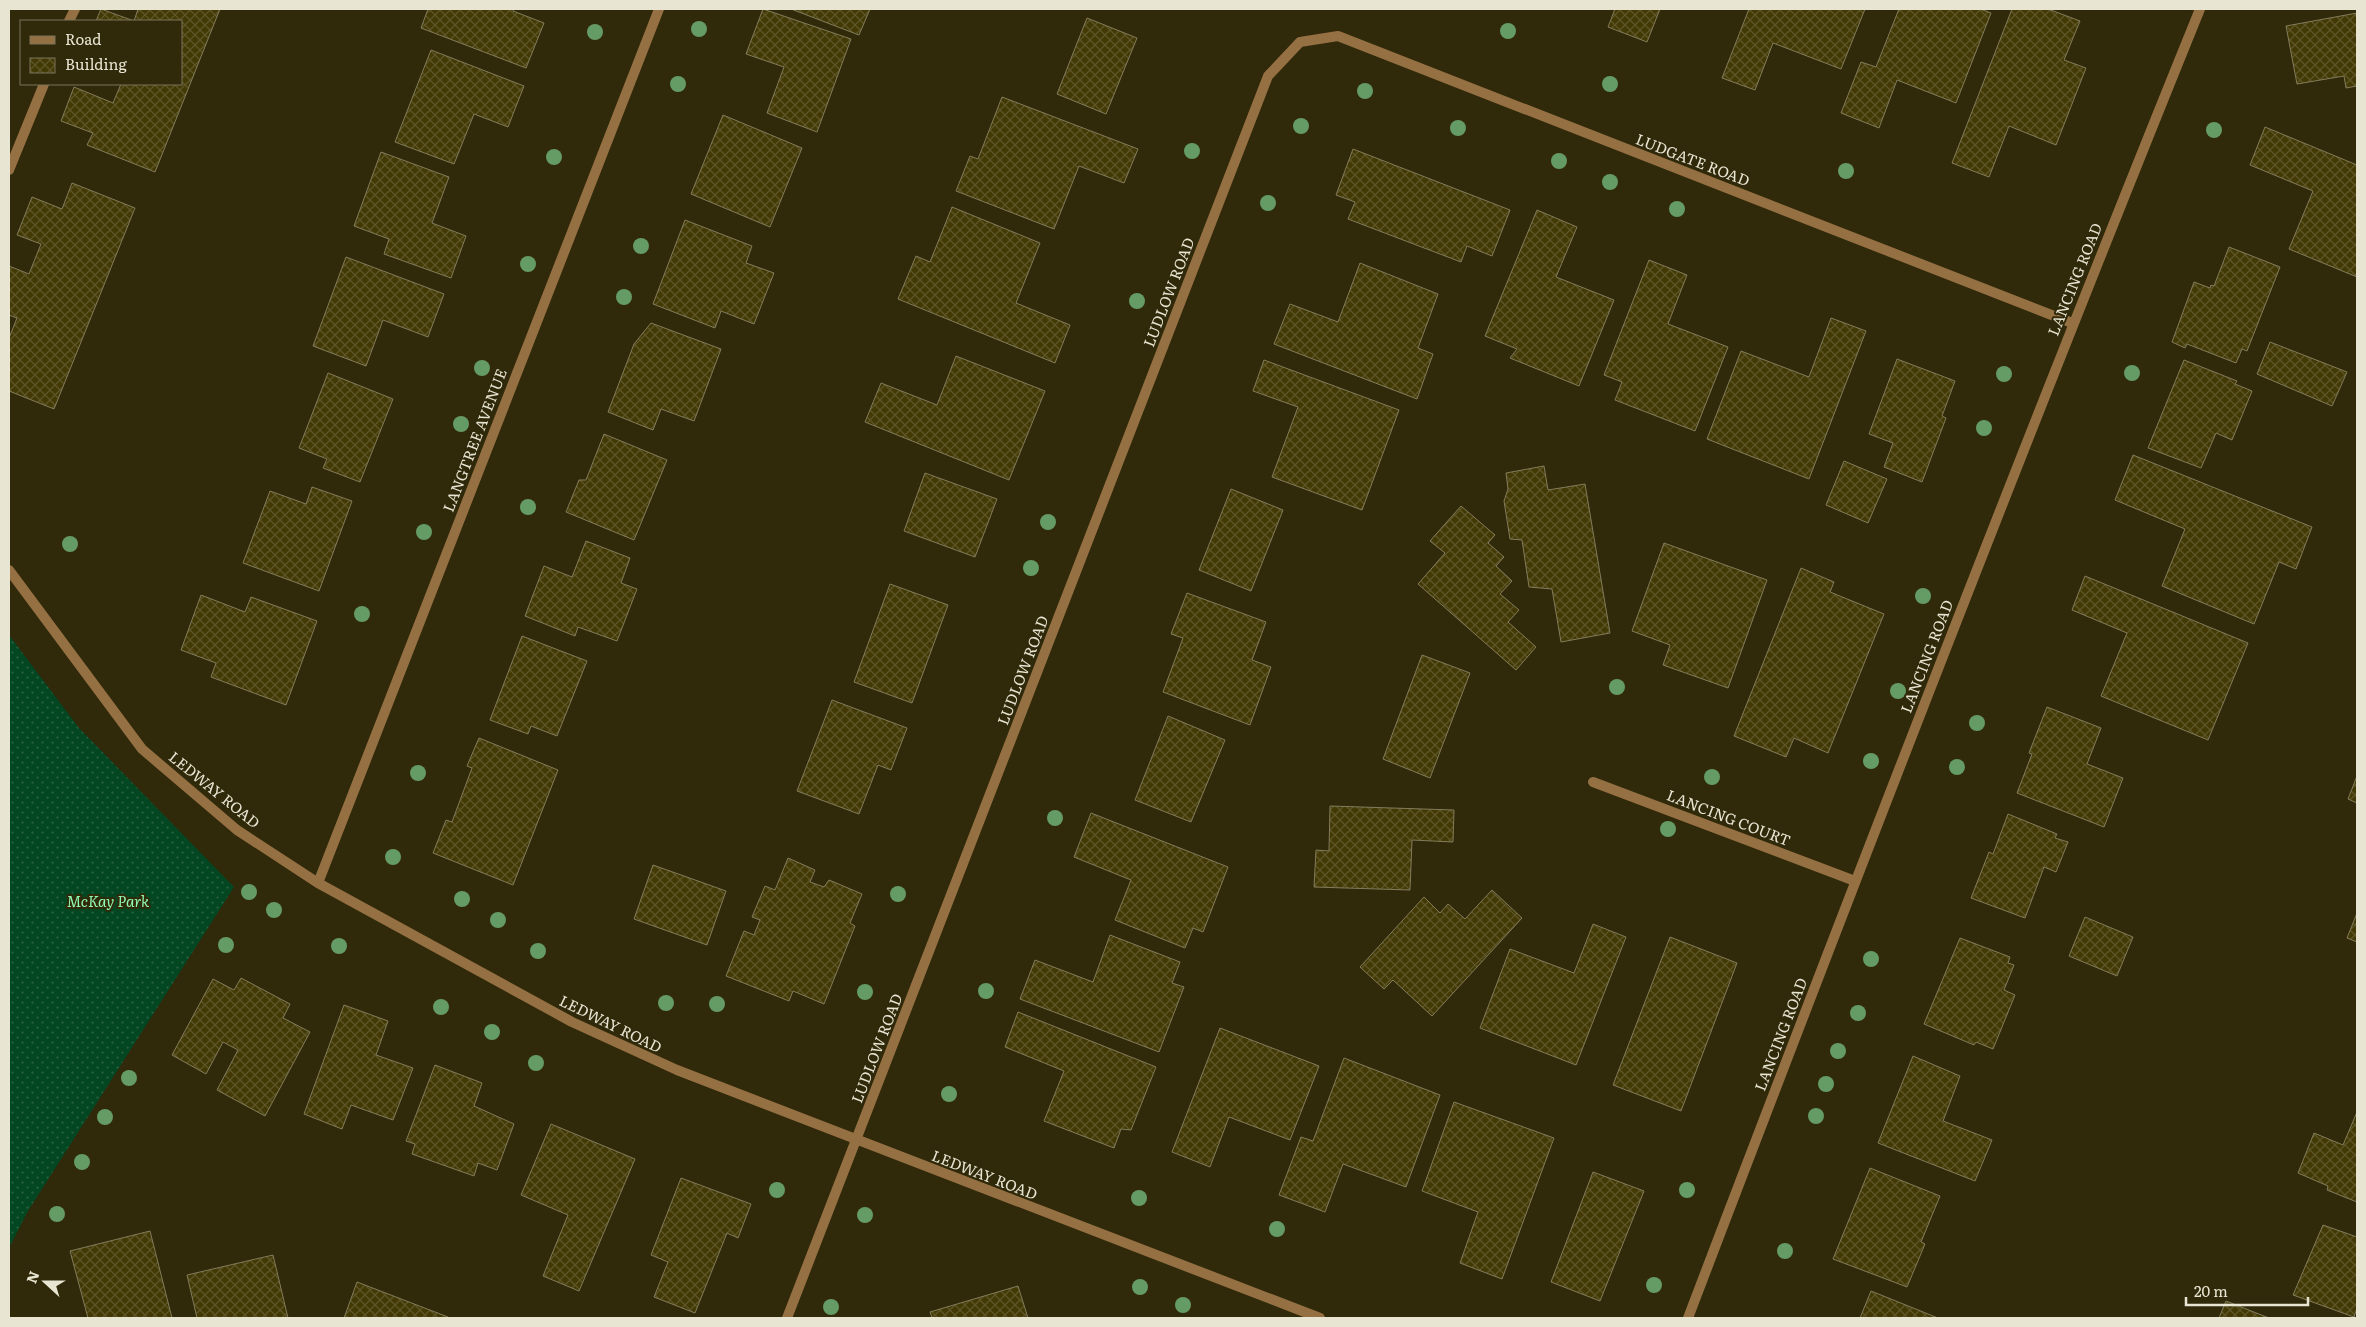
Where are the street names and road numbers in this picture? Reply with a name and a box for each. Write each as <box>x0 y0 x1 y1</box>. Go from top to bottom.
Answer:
street label: LUDGATE ROAD <box>1633 127 1753 191</box>
street label: LANCING ROAD <box>2041 219 2107 339</box>
street label: LUDLOW ROAD <box>1137 234 1199 350</box>
street label: LANGTREE AVENUE <box>436 365 512 515</box>
street label: LANCING ROAD <box>1894 596 1958 716</box>
street label: LUDLOW ROAD <box>991 612 1053 728</box>
street label: LEDWAY ROAD <box>164 745 266 833</box>
street label: LANCING COURT <box>1664 783 1794 851</box>
street label: LANCING ROAD <box>1748 974 1812 1094</box>
street label: LEDWAY ROAD <box>556 988 666 1058</box>
street label: LUDLOW ROAD <box>845 990 907 1106</box>
street label: LEDWAY ROAD <box>929 1143 1041 1205</box>

